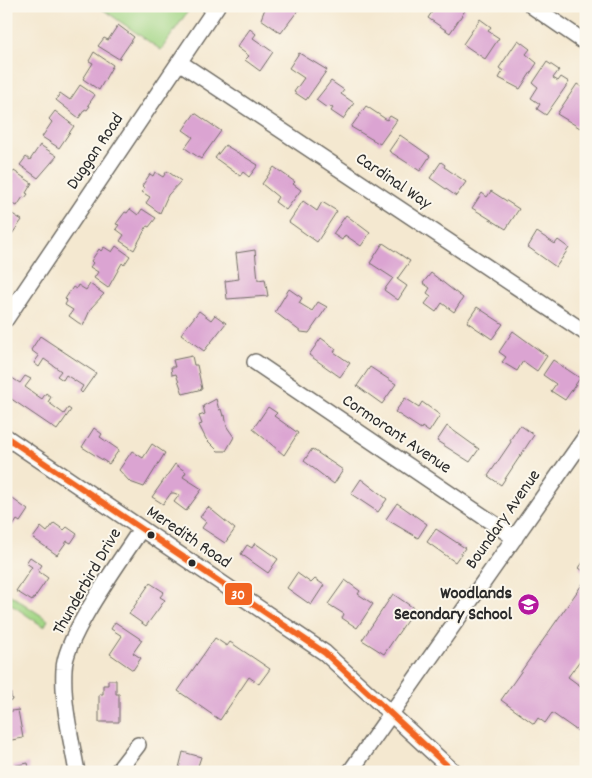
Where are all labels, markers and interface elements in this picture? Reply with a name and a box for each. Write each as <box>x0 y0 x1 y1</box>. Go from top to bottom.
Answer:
street label: Duggan Road <box>61 109 131 195</box>
street label: Cardinal Way <box>350 147 437 217</box>
street label: Cormorant Avenue <box>336 389 456 481</box>
street label: Boundary Avenue <box>460 465 548 575</box>
street label: Meredith Road <box>141 500 235 576</box>
street label: Thunderbird Drive <box>47 524 129 640</box>
unlabelled marker <box>146 530 156 540</box>
unlabelled marker <box>187 558 197 568</box>
line badge: 30 <box>224 582 253 606</box>
place label: Woodlands Secondary School <box>394 582 513 628</box>
text: 30 <box>231 586 245 606</box>
school or university icon: Woodlands Secondary School <box>516 592 540 616</box>

